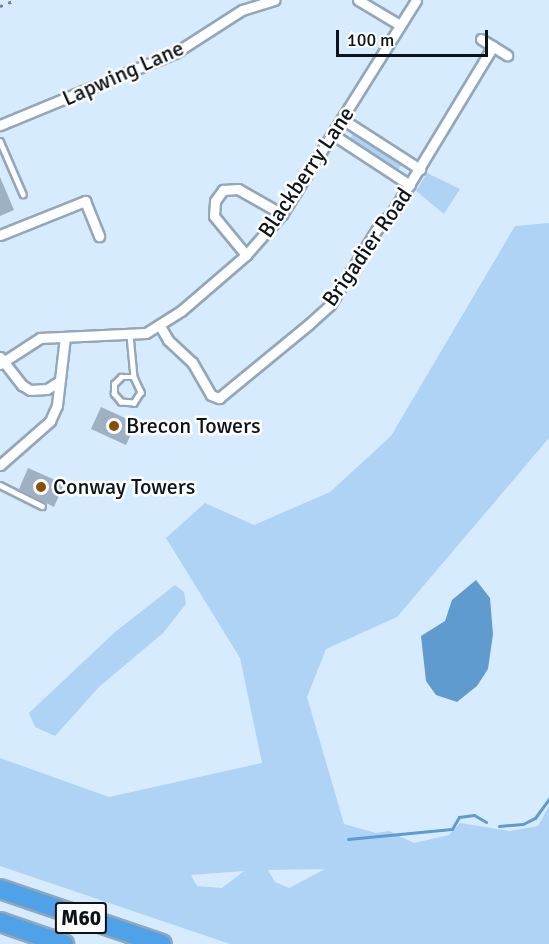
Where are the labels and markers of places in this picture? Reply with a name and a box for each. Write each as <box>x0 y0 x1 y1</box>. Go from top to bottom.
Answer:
place label: Brecon Towers <box>126 413 261 439</box>
marker: Brecon Towers <box>107 419 121 433</box>
place label: Conway Towers <box>53 474 195 500</box>
marker: Conway Towers <box>34 480 48 494</box>

